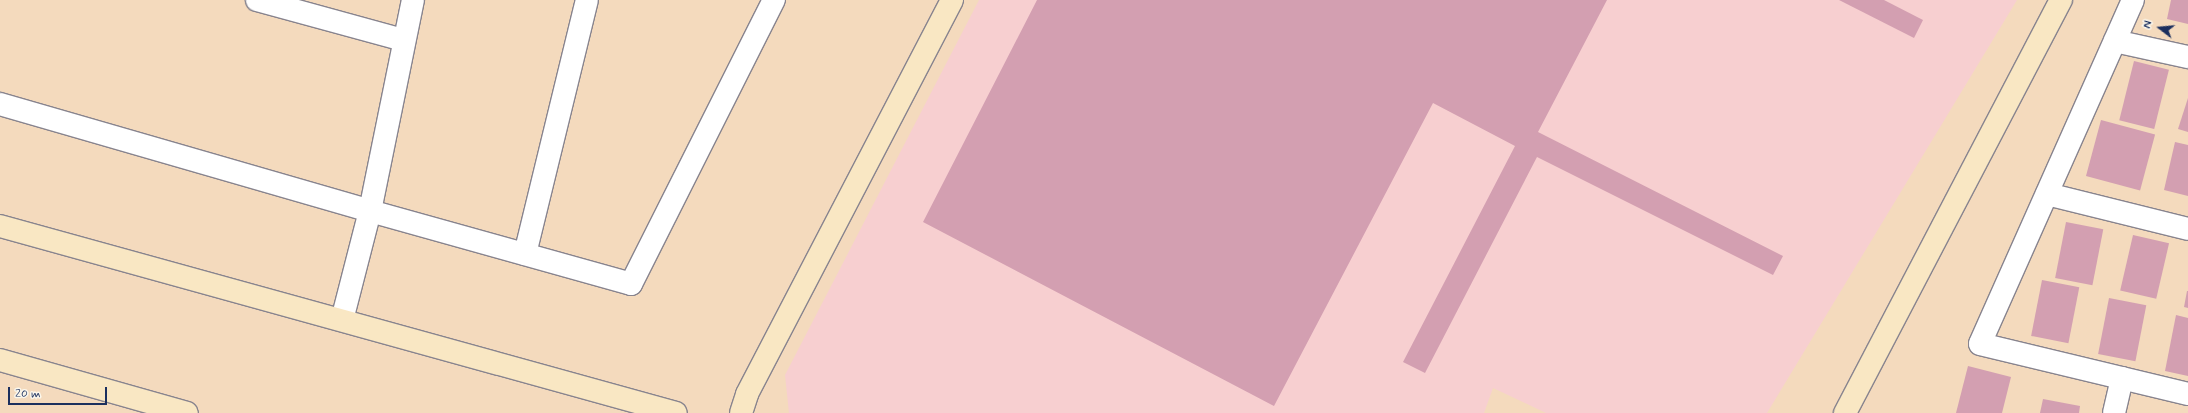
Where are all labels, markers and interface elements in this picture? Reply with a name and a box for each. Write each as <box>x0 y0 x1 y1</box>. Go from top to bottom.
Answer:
north arrow <box>2140 8 2180 48</box>
text: N <box>2141 19 2156 30</box>
scale bar <box>10 379 109 405</box>
text: 20 m <box>15 386 41 402</box>

